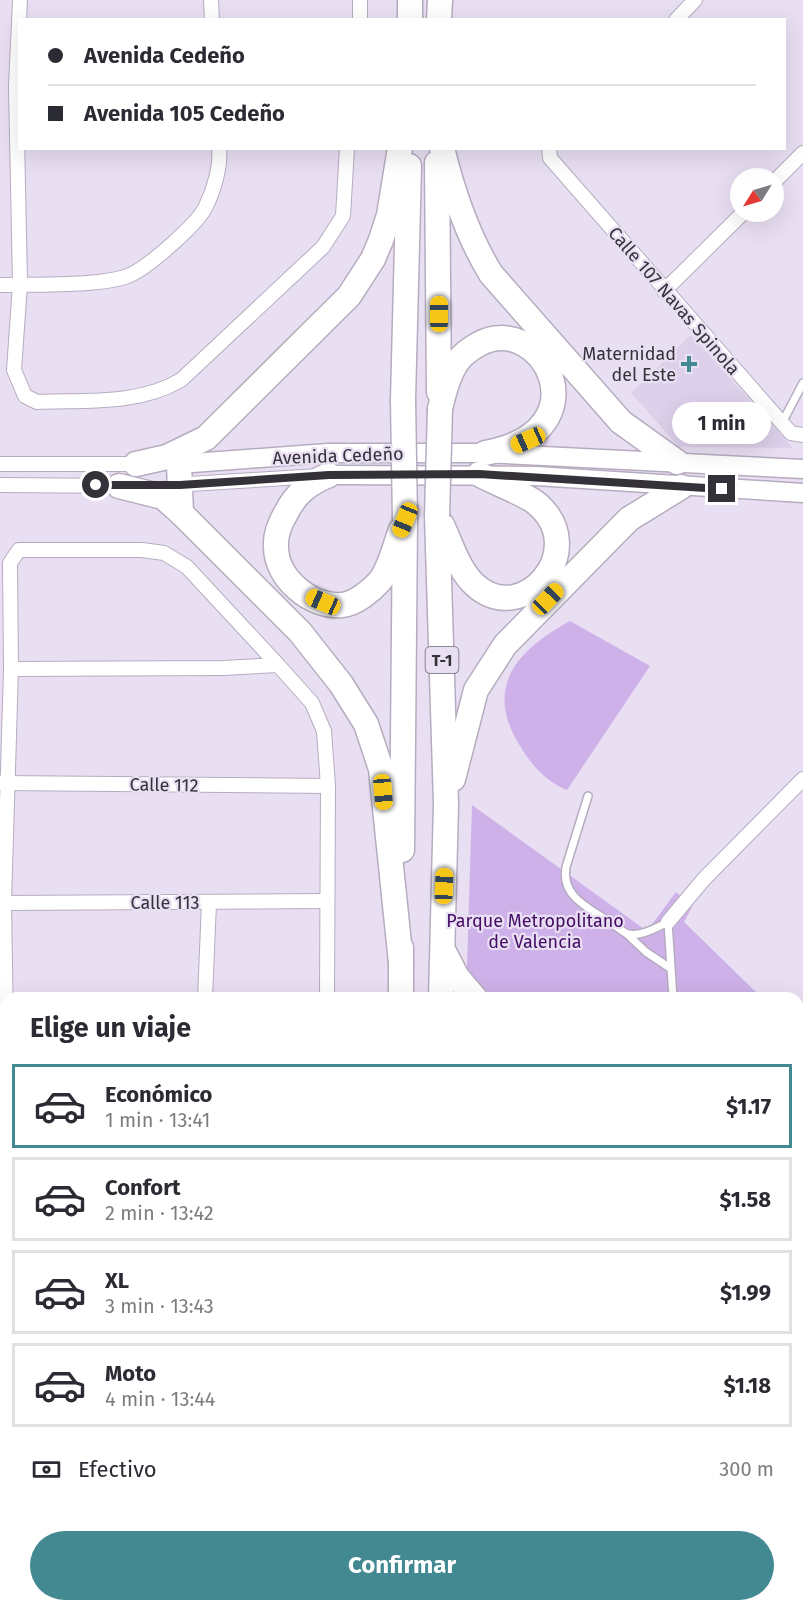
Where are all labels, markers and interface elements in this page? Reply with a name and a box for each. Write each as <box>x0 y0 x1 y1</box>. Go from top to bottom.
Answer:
text: Avenida Cedeño <box>84 42 245 69</box>
text: Avenida 105 Cedeño <box>84 100 285 127</box>
north arrow <box>730 168 784 222</box>
map controls <box>730 168 784 222</box>
street label: Calle 107 Navas Spinola <box>604 222 744 380</box>
car <box>430 296 448 332</box>
place label: Maternidad del Este <box>582 343 676 386</box>
marker: Maternidad del Este <box>680 355 698 373</box>
callout: 1 min <box>672 402 771 444</box>
text: 1 min <box>697 411 746 435</box>
car <box>508 424 548 456</box>
street label: Avenida Cedeño <box>272 443 404 469</box>
route start <box>82 471 109 498</box>
route end <box>708 475 735 502</box>
car <box>390 500 420 540</box>
car <box>529 580 567 618</box>
car <box>303 586 343 618</box>
road number: T-1 <box>426 647 458 673</box>
street label: Calle 112 <box>129 773 199 797</box>
car <box>372 773 394 811</box>
car <box>434 868 454 904</box>
street label: Calle 113 <box>131 892 199 914</box>
park label: Parque Metropolitano de Valencia <box>446 910 624 953</box>
text: Elige un viaje <box>30 1012 191 1044</box>
icon: car <box>33 1079 87 1133</box>
text: Económico <box>105 1081 212 1108</box>
text: $1.17 <box>726 1093 771 1120</box>
text: 1 min · 13:41 <box>105 1108 210 1132</box>
icon: car <box>33 1172 87 1226</box>
text: Confort <box>105 1174 181 1201</box>
text: $1.58 <box>719 1186 771 1213</box>
text: 2 min · 13:42 <box>105 1201 214 1225</box>
icon: car <box>33 1265 87 1319</box>
text: XL <box>105 1267 129 1294</box>
text: $1.99 <box>720 1279 771 1306</box>
text: 3 min · 13:43 <box>105 1294 214 1318</box>
icon: car <box>33 1358 87 1412</box>
text: Moto <box>105 1360 156 1387</box>
text: $1.18 <box>723 1372 771 1399</box>
text: 4 min · 13:44 <box>105 1387 215 1411</box>
icon: cash <box>30 1453 63 1486</box>
text: Efectivo <box>78 1456 157 1483</box>
text: 300 m <box>719 1457 774 1481</box>
button: Confirmar <box>30 1531 774 1600</box>

